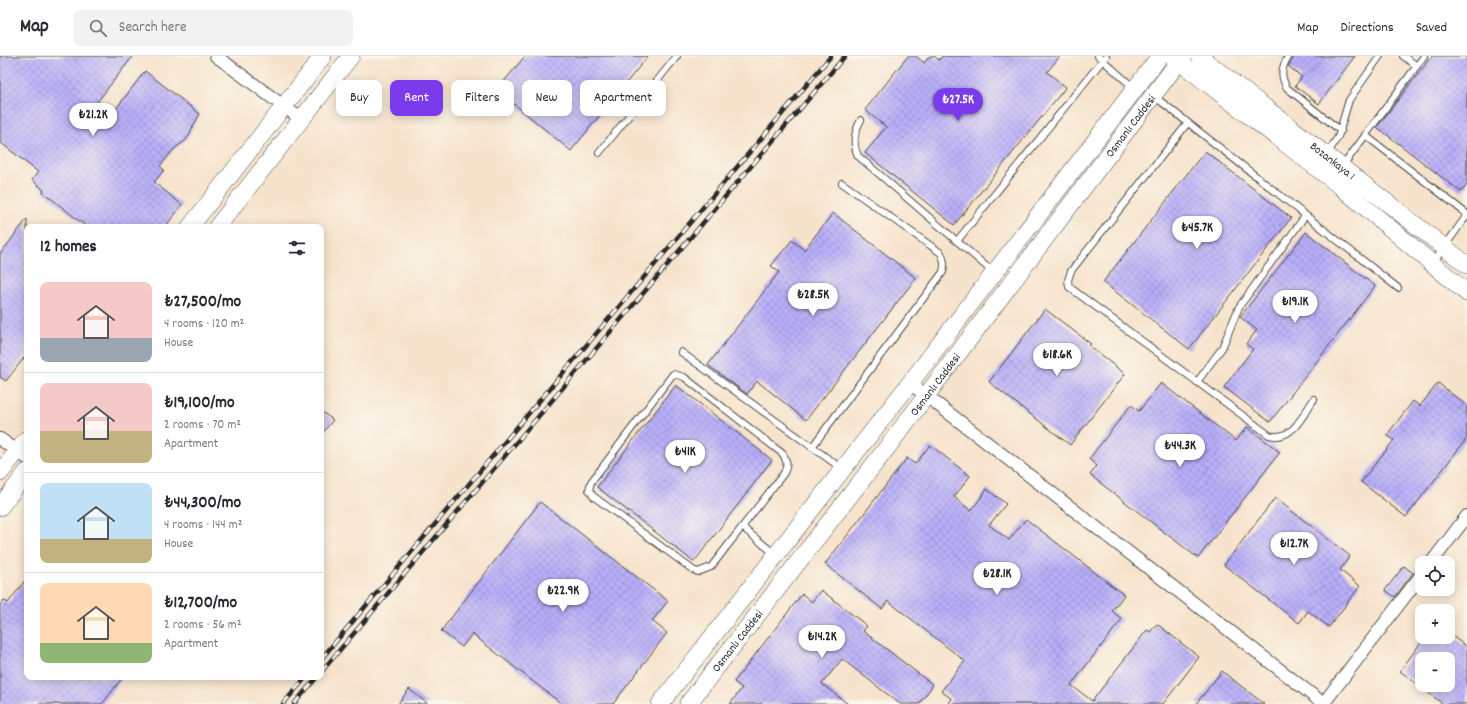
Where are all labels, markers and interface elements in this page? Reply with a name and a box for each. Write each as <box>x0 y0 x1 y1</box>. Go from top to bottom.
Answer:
search box <box>73 10 353 46</box>
text: Map <box>20 14 49 41</box>
icon: search <box>87 17 109 39</box>
text: Search here <box>119 17 187 39</box>
text: Map <box>1297 18 1319 38</box>
text: Directions <box>1341 18 1394 38</box>
text: Saved <box>1416 18 1447 38</box>
chip: Buy <box>336 80 382 116</box>
chip: Rent <box>390 80 443 116</box>
chip: Filters <box>451 80 514 116</box>
chip: New <box>522 80 572 116</box>
chip: Apartment <box>580 80 666 116</box>
pin: ₺27.5K <box>925 88 991 122</box>
text: ₺27.5K <box>942 91 974 110</box>
street label: Osmanlı Caddesi <box>1102 92 1161 162</box>
pin: ₺21.2K <box>60 103 126 137</box>
text: ₺21.2K <box>78 106 108 125</box>
street label: Bozankaya 1 <box>1306 139 1358 185</box>
pin: ₺45.7K <box>1164 216 1230 250</box>
text: ₺45.7K <box>1181 219 1213 238</box>
text: 12 homes <box>40 236 97 260</box>
icon: filters <box>286 237 308 259</box>
pin: ₺28.5K <box>780 283 846 317</box>
text: ₺28.5K <box>797 286 829 305</box>
pin: ₺19.1K <box>1262 290 1328 324</box>
text: ₺27,500/mo <box>164 291 241 315</box>
text: ₺19.1K <box>1281 293 1309 312</box>
icon: home <box>72 298 120 346</box>
text: 4 rooms · 120 m² <box>164 315 244 334</box>
text: House <box>164 334 193 353</box>
pin: ₺18.6K <box>1024 343 1090 377</box>
text: ₺18.6K <box>1042 346 1072 365</box>
street label: Osmanlı Caddesi <box>907 350 965 420</box>
text: ₺19,100/mo <box>164 392 235 416</box>
icon: home <box>72 399 120 447</box>
text: 2 rooms · 70 m² <box>164 416 241 435</box>
pin: ₺44.3K <box>1147 434 1213 468</box>
text: Apartment <box>164 435 218 454</box>
text: ₺44.3K <box>1164 437 1196 456</box>
pin: ₺41K <box>661 440 709 474</box>
text: ₺41K <box>674 443 696 462</box>
text: ₺44,300/mo <box>164 492 241 516</box>
icon: home <box>72 499 120 547</box>
text: 4 rooms · 144 m² <box>164 516 242 535</box>
pin: ₺12.7K <box>1261 532 1327 566</box>
text: House <box>164 535 193 554</box>
text: ₺12.7K <box>1280 535 1308 554</box>
map controls <box>1415 556 1455 692</box>
button: locate <box>1415 556 1455 596</box>
pin: ₺28.1K <box>964 562 1030 596</box>
text: ₺28.1K <box>982 565 1012 584</box>
pin: ₺22.9K <box>530 579 596 613</box>
text: ₺22.9K <box>547 582 579 601</box>
text: ₺12,700/mo <box>164 592 237 616</box>
icon: home <box>72 599 120 647</box>
button: + <box>1415 604 1455 644</box>
street label: Osmanlı Caddesi <box>709 607 768 676</box>
text: 2 rooms · 56 m² <box>164 616 241 635</box>
pin: ₺14.2K <box>789 625 855 659</box>
text: ₺14.2K <box>807 628 837 647</box>
text: Apartment <box>164 635 218 654</box>
button: − <box>1415 652 1455 692</box>

